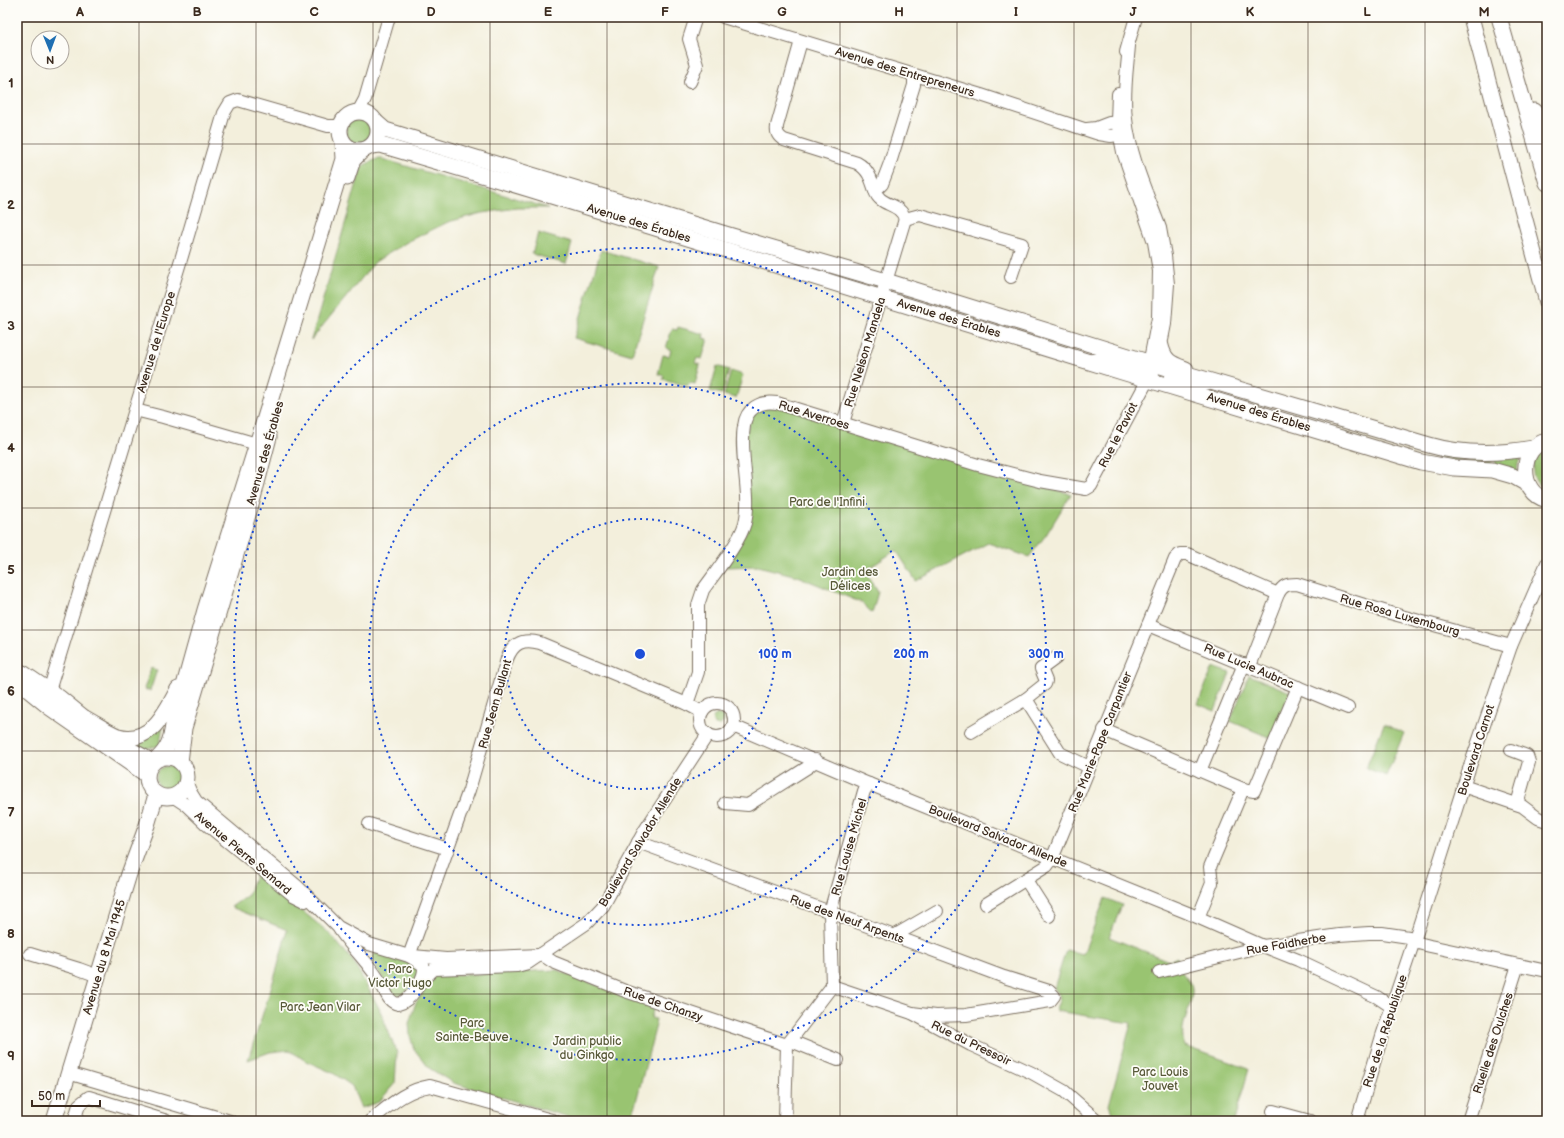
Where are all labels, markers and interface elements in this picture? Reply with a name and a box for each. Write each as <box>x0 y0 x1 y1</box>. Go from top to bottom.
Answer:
text: A <box>75 4 84 20</box>
text: B <box>192 4 202 20</box>
text: C <box>309 4 319 20</box>
text: D <box>426 4 436 20</box>
text: E <box>544 4 553 20</box>
text: F <box>661 4 669 20</box>
text: G <box>777 4 787 20</box>
text: H <box>894 4 904 20</box>
text: I <box>1014 4 1018 20</box>
text: J <box>1129 4 1137 20</box>
text: K <box>1246 4 1255 20</box>
text: L <box>1363 4 1371 20</box>
text: M <box>1478 4 1490 20</box>
north arrow <box>30 30 70 70</box>
street label: Avenue des Entrepreneurs <box>833 44 977 101</box>
text: N <box>46 53 54 66</box>
text: 1 <box>8 75 14 91</box>
text: 2 <box>7 197 15 213</box>
street label: Avenue des Érables <box>585 200 693 246</box>
street label: Avenue de l'Europe <box>134 290 179 395</box>
street label: Rue Nelson Mandela <box>842 295 889 409</box>
street label: Avenue des Érables <box>895 295 1003 341</box>
text: 3 <box>7 318 15 334</box>
street label: Avenue des Érables <box>1205 389 1313 435</box>
street label: Rue Averroes <box>776 398 851 433</box>
street label: Avenue des Érables <box>242 399 288 507</box>
street label: Rue le Paviot <box>1096 400 1141 470</box>
text: 4 <box>7 440 15 456</box>
park label: Parc de l'Infini <box>789 495 865 510</box>
text: 5 <box>7 562 15 578</box>
park label: Jardin des Délices <box>822 565 878 594</box>
street label: Rue Rosa Luxembourg <box>1338 591 1462 640</box>
street label: Rue Lucie Aubrac <box>1201 641 1296 692</box>
centre of rings <box>633 647 647 661</box>
text: 100 m <box>758 647 792 662</box>
text: 200 m <box>893 647 929 662</box>
text: 300 m <box>1028 647 1064 662</box>
street label: Rue Jean Bullant <box>476 657 515 751</box>
street label: Rue Marie-Pape Carpantier <box>1065 669 1136 815</box>
text: 6 <box>7 683 15 699</box>
street label: Boulevard Carnot <box>1455 703 1498 797</box>
street label: Boulevard Salvador Allende <box>596 775 685 910</box>
street label: Rue Louise Michel <box>828 797 871 898</box>
street label: Boulevard Salvador Allende <box>926 802 1069 871</box>
text: 7 <box>7 805 15 821</box>
street label: Avenue Pierre Semard <box>191 809 294 898</box>
street label: Rue des Neuf Arpents <box>788 892 906 947</box>
street label: Avenue du 8 Mai 1945 <box>80 898 129 1016</box>
text: 8 <box>7 926 15 942</box>
street label: Rue Faidherbe <box>1245 930 1327 959</box>
park label: Parc Victor Hugo <box>368 962 432 991</box>
street label: Rue de la République <box>1360 973 1411 1089</box>
street label: Rue de Chanzy <box>621 984 705 1025</box>
street label: Ruelle des Oulches <box>1470 991 1517 1096</box>
park label: Parc Jean Vilar <box>280 1000 361 1015</box>
park label: Parc Sainte-Beuve <box>435 1016 509 1045</box>
street label: Rue du Pressoir <box>928 1018 1014 1070</box>
park label: Jardin public du Ginkgo <box>553 1034 621 1063</box>
text: 9 <box>7 1048 15 1064</box>
park label: Parc Louis Jouvet <box>1132 1065 1188 1094</box>
scale bar <box>32 1082 100 1108</box>
text: 50 m <box>38 1089 65 1104</box>

